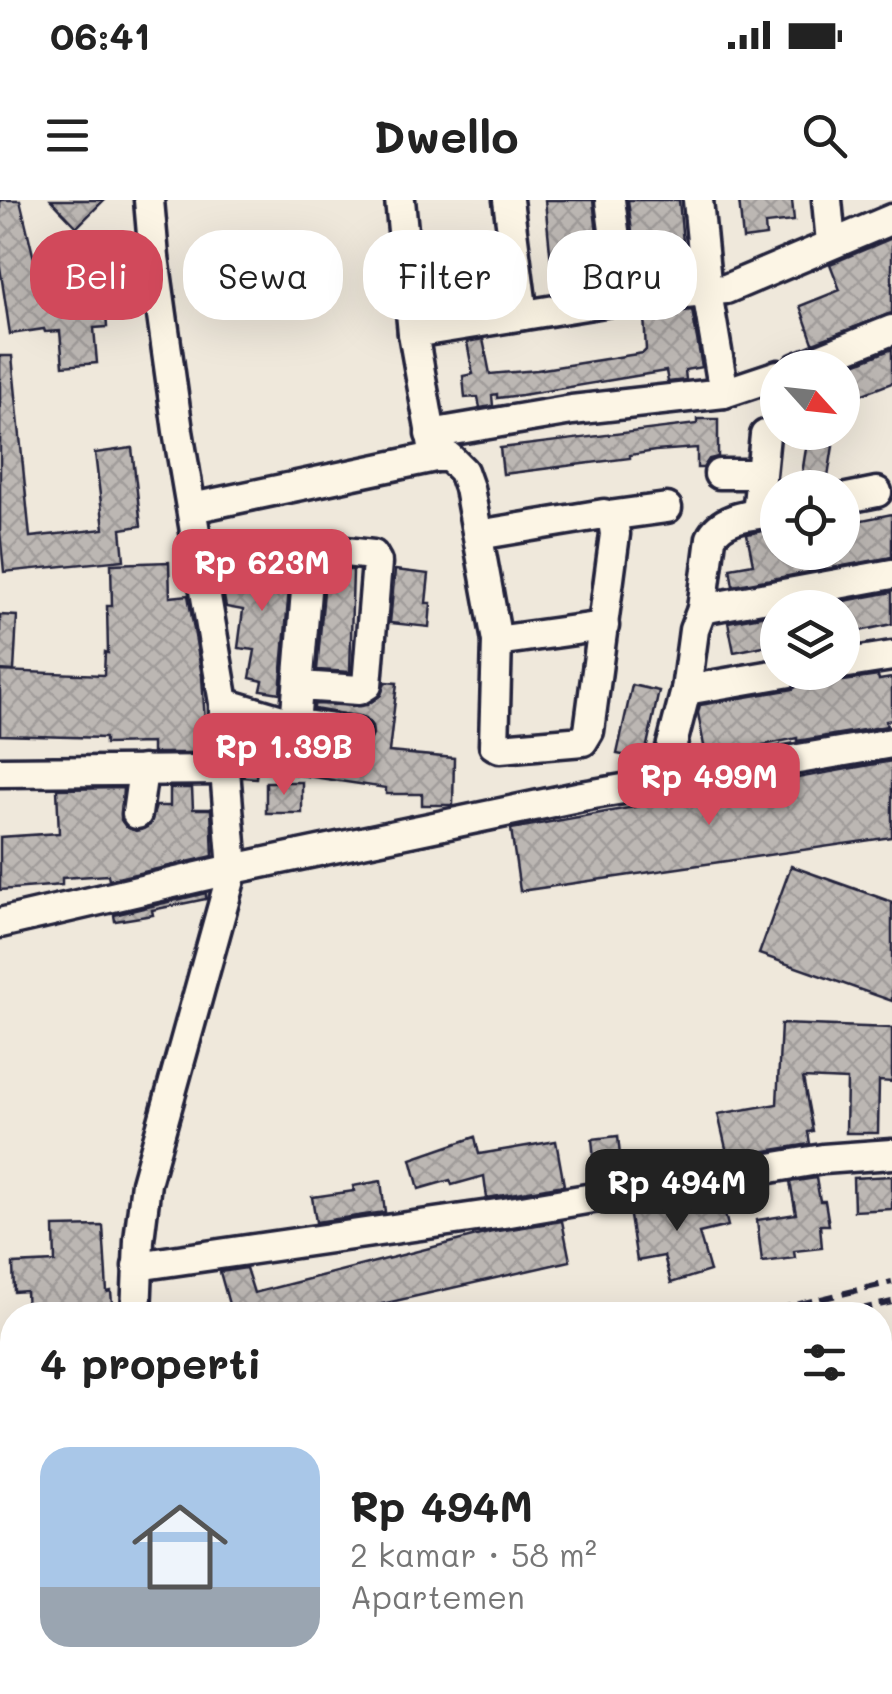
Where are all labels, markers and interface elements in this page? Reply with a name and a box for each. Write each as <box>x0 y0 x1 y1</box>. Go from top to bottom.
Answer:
text: 06:41 <box>50 10 150 60</box>
text: Dwello <box>373 106 519 164</box>
icon: menu <box>40 108 95 163</box>
icon: search <box>797 108 852 163</box>
chip: Beli <box>30 230 163 320</box>
chip: Sewa <box>183 230 343 320</box>
chip: Filter <box>363 230 527 320</box>
chip: Baru <box>547 230 697 320</box>
north arrow <box>760 350 860 450</box>
map controls <box>760 350 860 690</box>
button: locate <box>760 470 860 570</box>
pin: Rp 623M <box>170 529 354 614</box>
text: Rp 623M <box>194 540 330 582</box>
button: layers <box>760 590 860 690</box>
pin: Rp 1.39B <box>181 713 387 798</box>
text: Rp 1.39B <box>215 724 353 766</box>
pin: Rp 499M <box>617 743 801 828</box>
text: Rp 499M <box>640 754 778 796</box>
pin: Rp 494M <box>585 1149 769 1234</box>
text: Rp 494M <box>607 1160 747 1202</box>
text: 4 properti <box>40 1335 262 1390</box>
icon: filters <box>797 1335 852 1390</box>
text: Rp 494M <box>350 1478 533 1533</box>
icon: home <box>120 1487 240 1607</box>
text: 2 kamar · 58 m² <box>350 1533 597 1575</box>
text: Apartemen <box>350 1575 525 1617</box>

